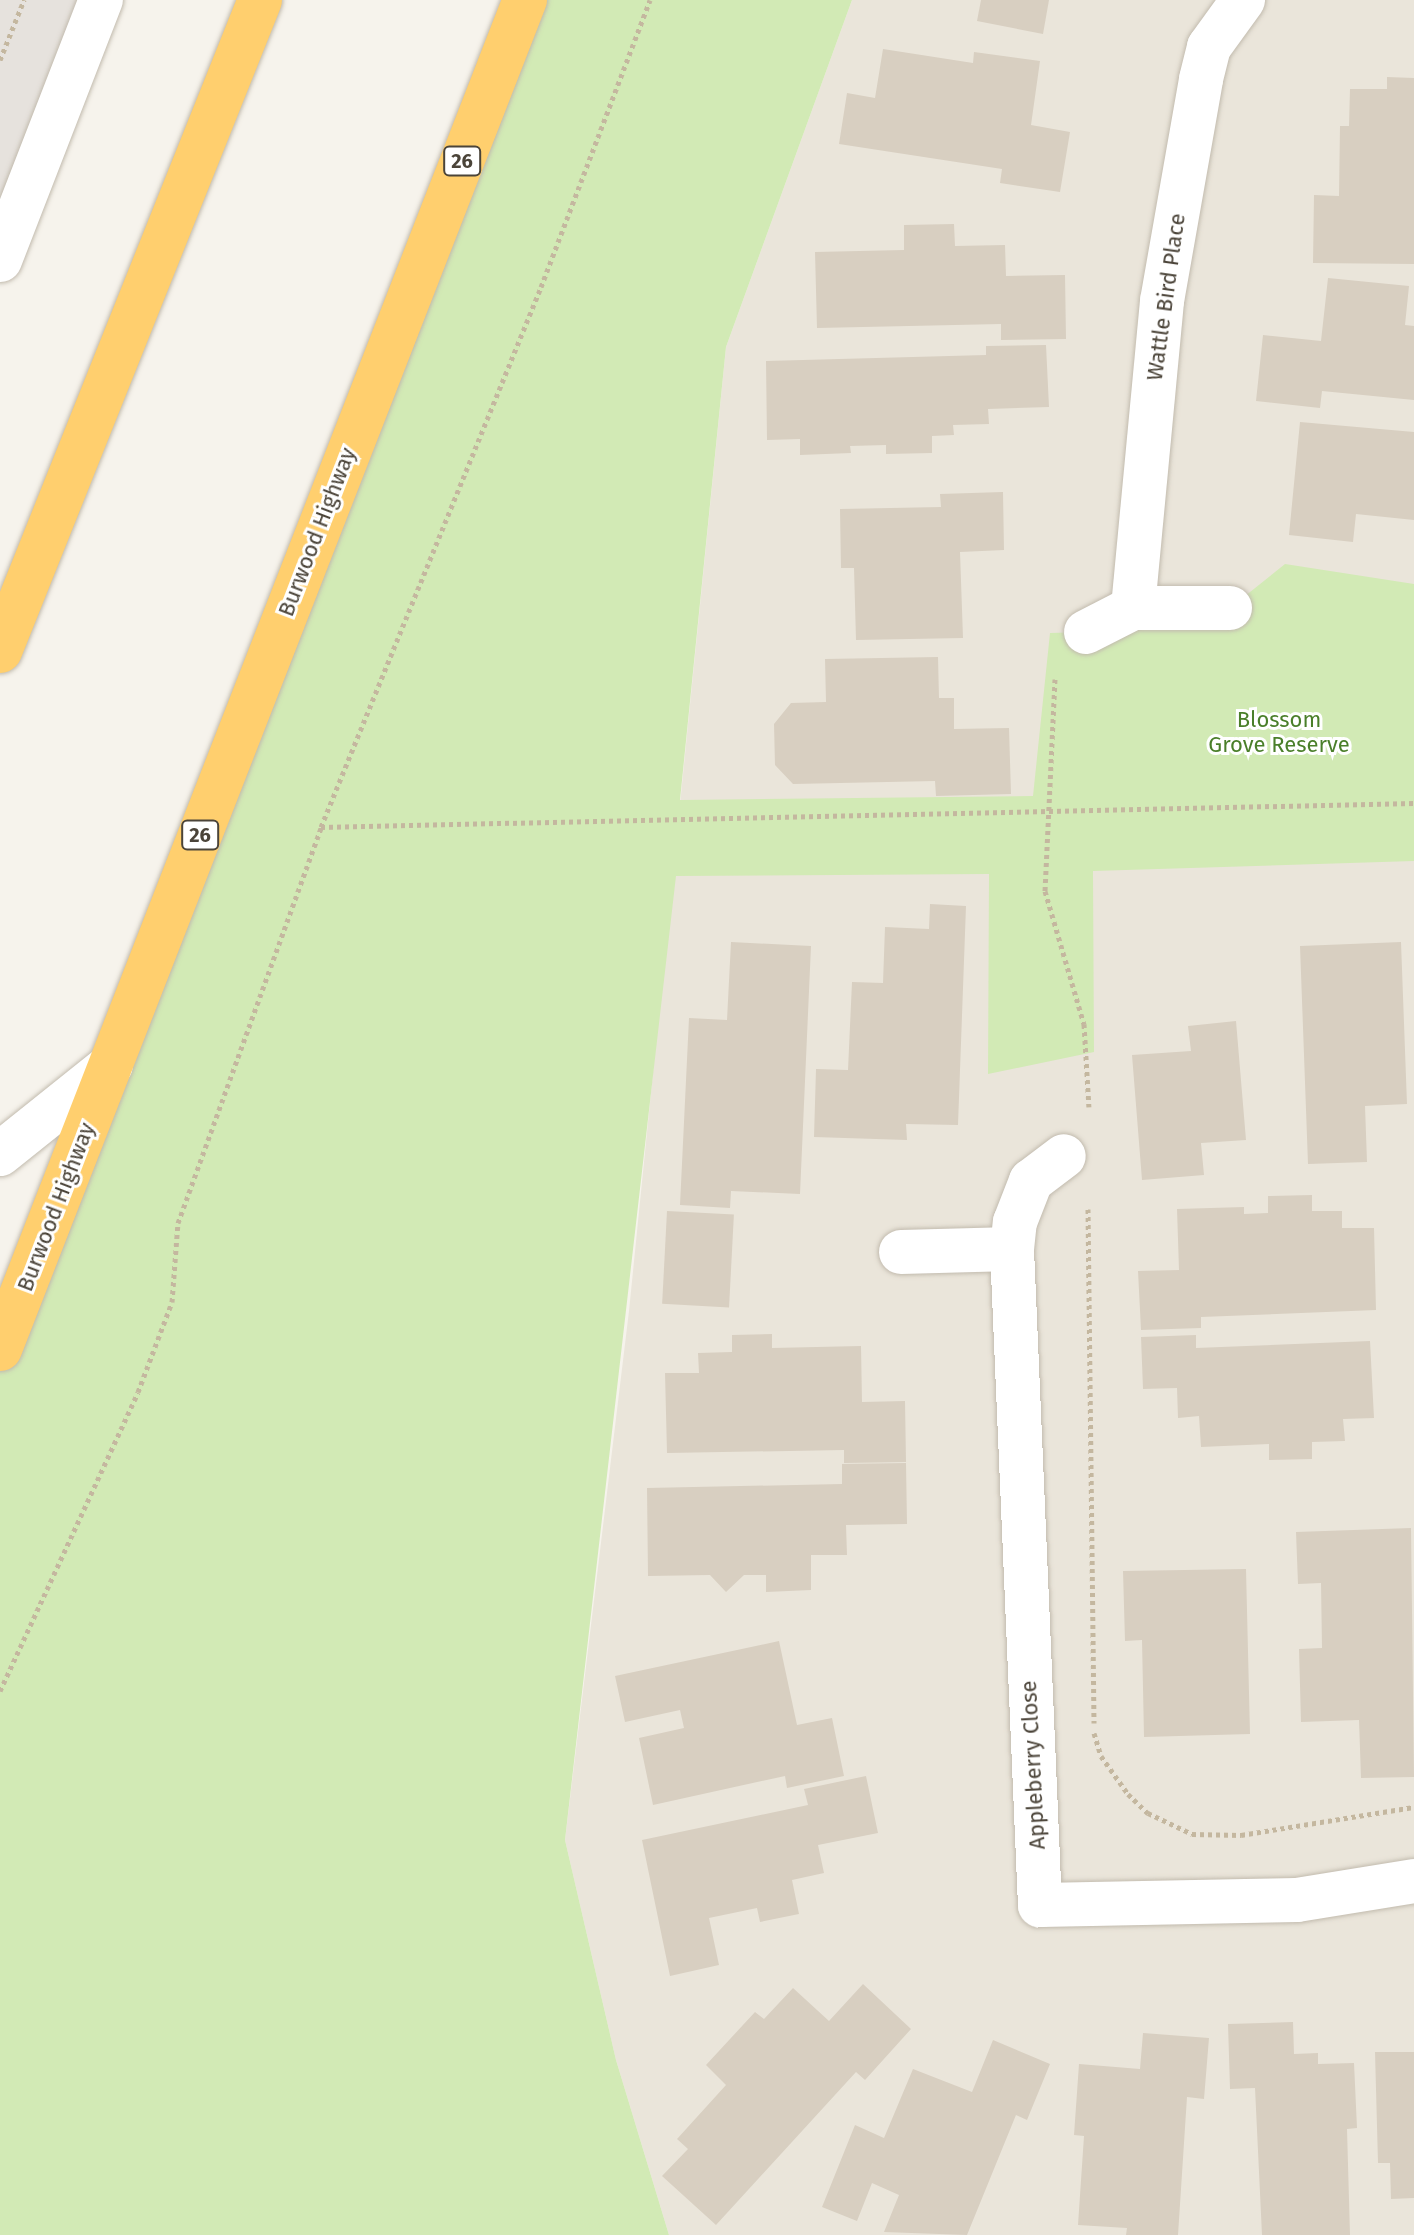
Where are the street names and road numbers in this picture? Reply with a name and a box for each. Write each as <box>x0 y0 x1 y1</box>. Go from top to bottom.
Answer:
road number: 26 <box>442 145 482 177</box>
street label: Wattle Bird Place <box>1141 212 1191 382</box>
street label: Burwood Highway <box>273 444 361 620</box>
road number: 26 <box>180 819 220 851</box>
street label: Burwood Highway <box>12 1119 100 1295</box>
street label: Appleberry Close <box>1015 1680 1051 1850</box>

